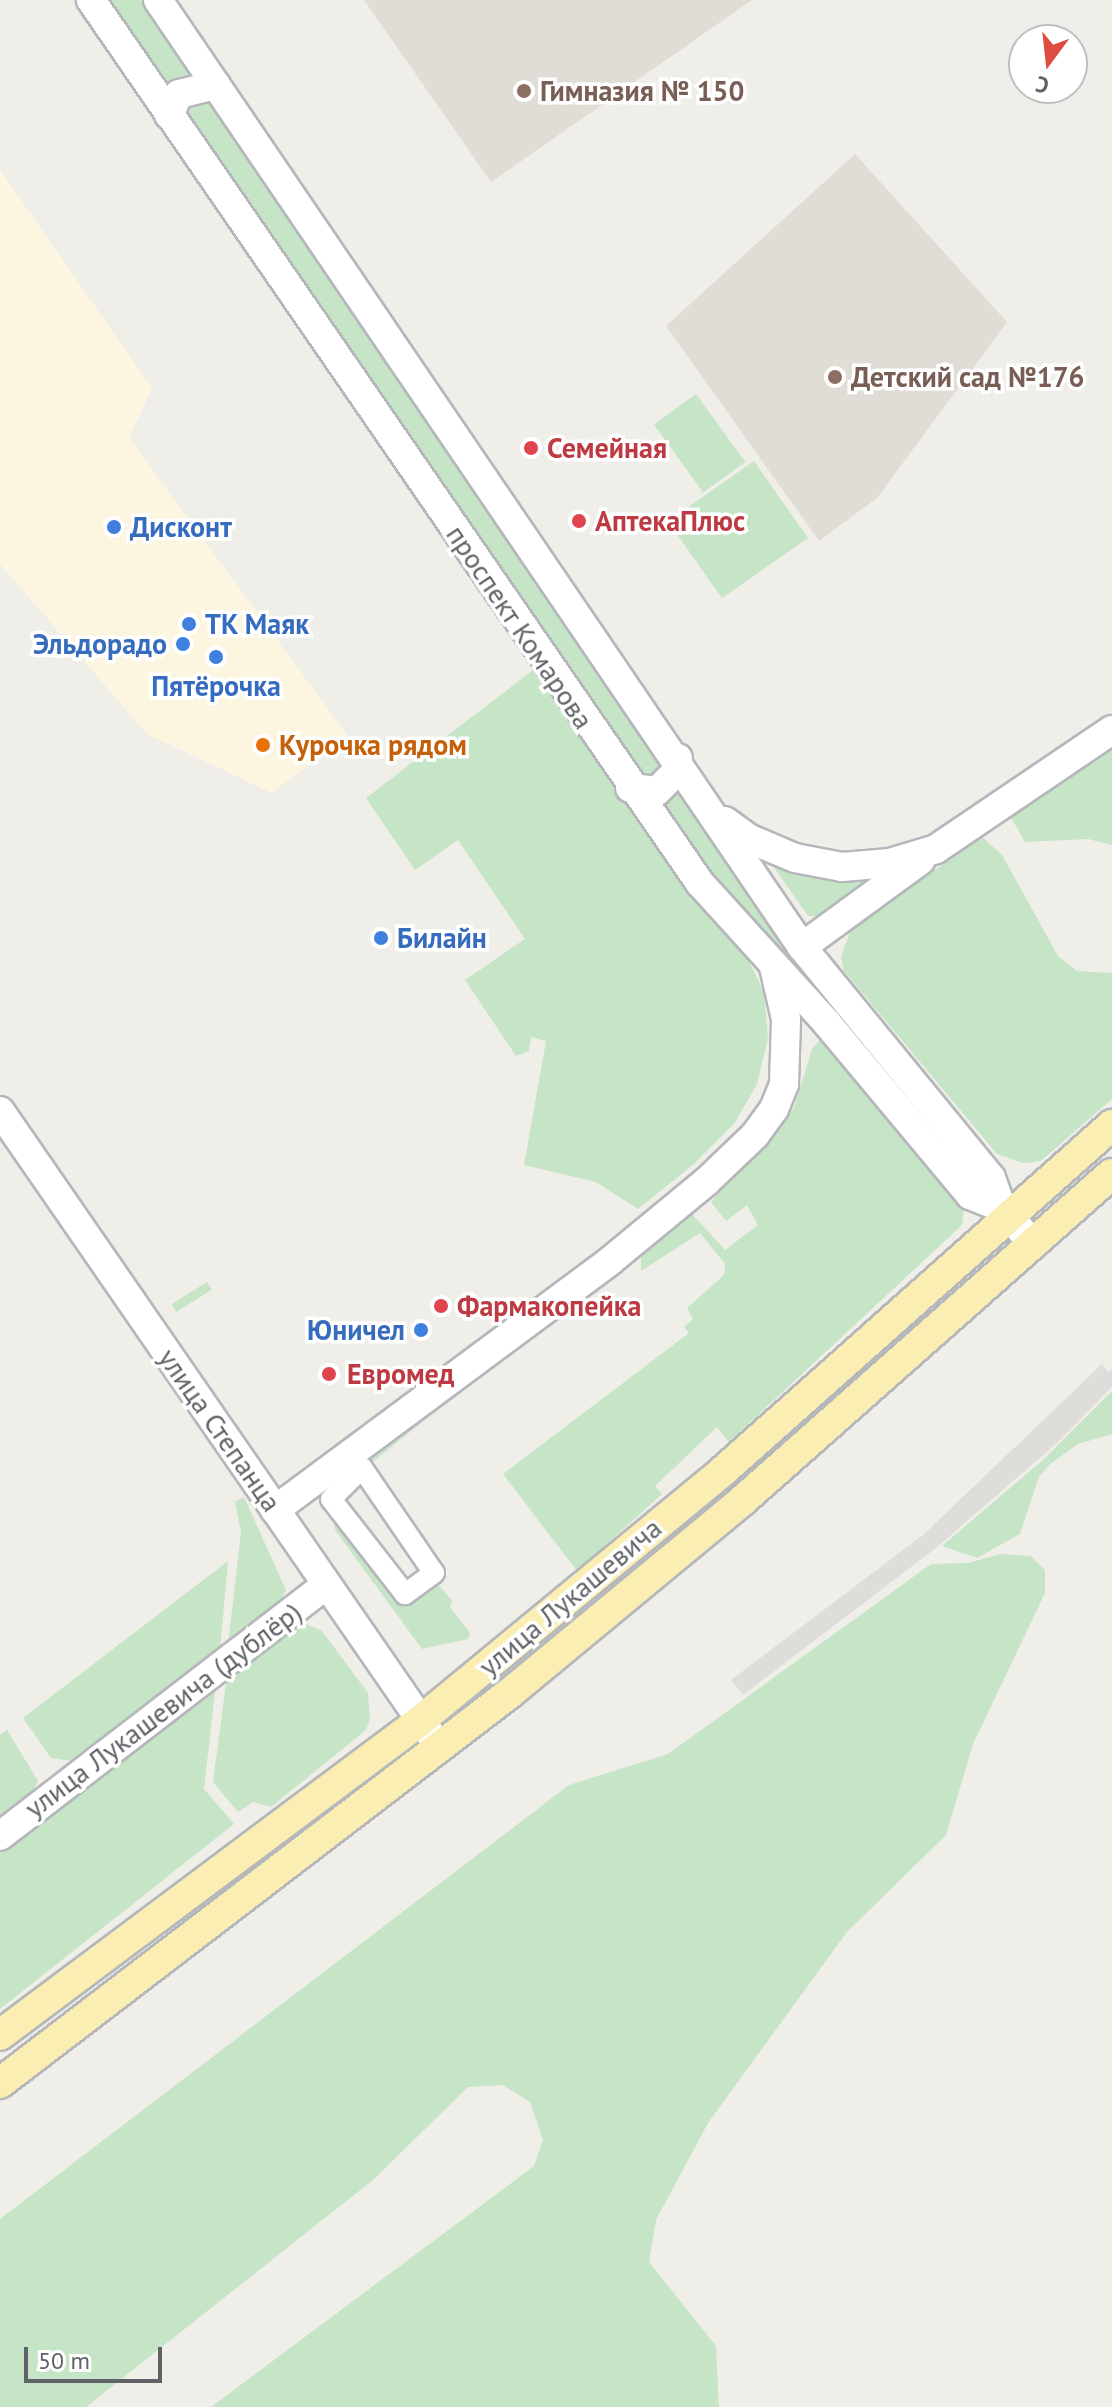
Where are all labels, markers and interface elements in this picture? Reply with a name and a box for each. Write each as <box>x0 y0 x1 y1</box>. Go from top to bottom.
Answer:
north arrow <box>1008 24 1088 104</box>
text: С <box>1033 70 1052 100</box>
place label: Гимназия № 150 <box>540 74 744 108</box>
marker: Гимназия № 150 <box>515 82 533 100</box>
place label: Детский сад №176 <box>851 360 1084 394</box>
marker: Детский сад №176 <box>826 368 844 386</box>
place label: Семейная <box>547 431 667 465</box>
marker: Семейная <box>522 439 540 457</box>
place label: АптекаПлюс <box>595 504 745 538</box>
place label: Дисконт <box>130 510 232 544</box>
marker: АптекаПлюс <box>570 512 588 530</box>
marker: Дисконт <box>105 518 123 536</box>
street label: проспект Комарова <box>439 518 601 736</box>
place label: ТК Маяк <box>205 607 309 641</box>
marker: ТК Маяк <box>180 615 198 633</box>
place label: Эльдорадо <box>33 627 167 661</box>
marker: Эльдорадо <box>174 635 192 653</box>
marker: Пятёрочка <box>207 648 225 666</box>
place label: Пятёрочка <box>151 669 281 703</box>
place label: Курочка рядом <box>279 728 467 762</box>
marker: Курочка рядом <box>254 736 272 754</box>
place label: Билайн <box>397 921 487 955</box>
marker: Билайн <box>372 929 390 947</box>
place label: Фармакопейка <box>457 1289 641 1323</box>
marker: Фармакопейка <box>432 1297 450 1315</box>
place label: Юничел <box>307 1313 405 1347</box>
marker: Юничел <box>412 1321 430 1339</box>
street label: улица Степанца <box>151 1342 289 1518</box>
place label: Евромед <box>347 1357 454 1391</box>
marker: Евромед <box>318 1363 340 1385</box>
street label: улица Лукашевича <box>472 1511 668 1683</box>
street label: улица Лукашевича (дублёр) <box>18 1595 308 1825</box>
scale bar <box>28 2331 166 2381</box>
text: 50 m <box>38 2345 90 2376</box>

